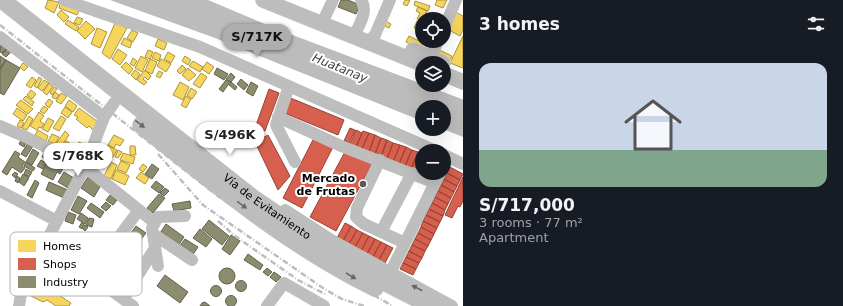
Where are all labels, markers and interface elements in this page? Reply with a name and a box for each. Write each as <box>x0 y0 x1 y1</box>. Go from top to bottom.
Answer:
map controls <box>415 12 451 180</box>
button: locate <box>415 12 451 48</box>
icon: filters <box>805 13 827 35</box>
text: 3 homes <box>479 14 560 34</box>
pin: S/717K <box>224 24 290 58</box>
text: S/717K <box>231 29 283 44</box>
water label: Huatanay <box>310 51 370 86</box>
button: layers <box>415 56 451 92</box>
icon: home <box>617 89 689 161</box>
button: + <box>415 100 451 136</box>
one-way arrow <box>135 120 146 128</box>
pin: S/496K <box>197 122 263 156</box>
text: S/496K <box>204 127 256 142</box>
pin: S/768K <box>45 143 111 177</box>
button: − <box>415 144 451 180</box>
text: S/768K <box>52 148 104 163</box>
street label: Vía de Evitamiento <box>221 171 313 242</box>
place label: Mercado de Frutas <box>297 172 355 198</box>
marker: Mercado de Frutas <box>358 179 368 189</box>
text: S/717,000 <box>479 195 575 215</box>
one-way arrow <box>237 200 247 208</box>
text: 3 rooms · 77 m² <box>479 215 583 230</box>
text: Apartment <box>479 230 549 245</box>
legend <box>10 232 142 296</box>
text: Homes <box>43 240 81 253</box>
text: Shops <box>43 258 77 271</box>
one-way arrow <box>345 272 357 279</box>
text: Industry <box>43 276 89 289</box>
one-way arrow <box>411 285 423 291</box>

